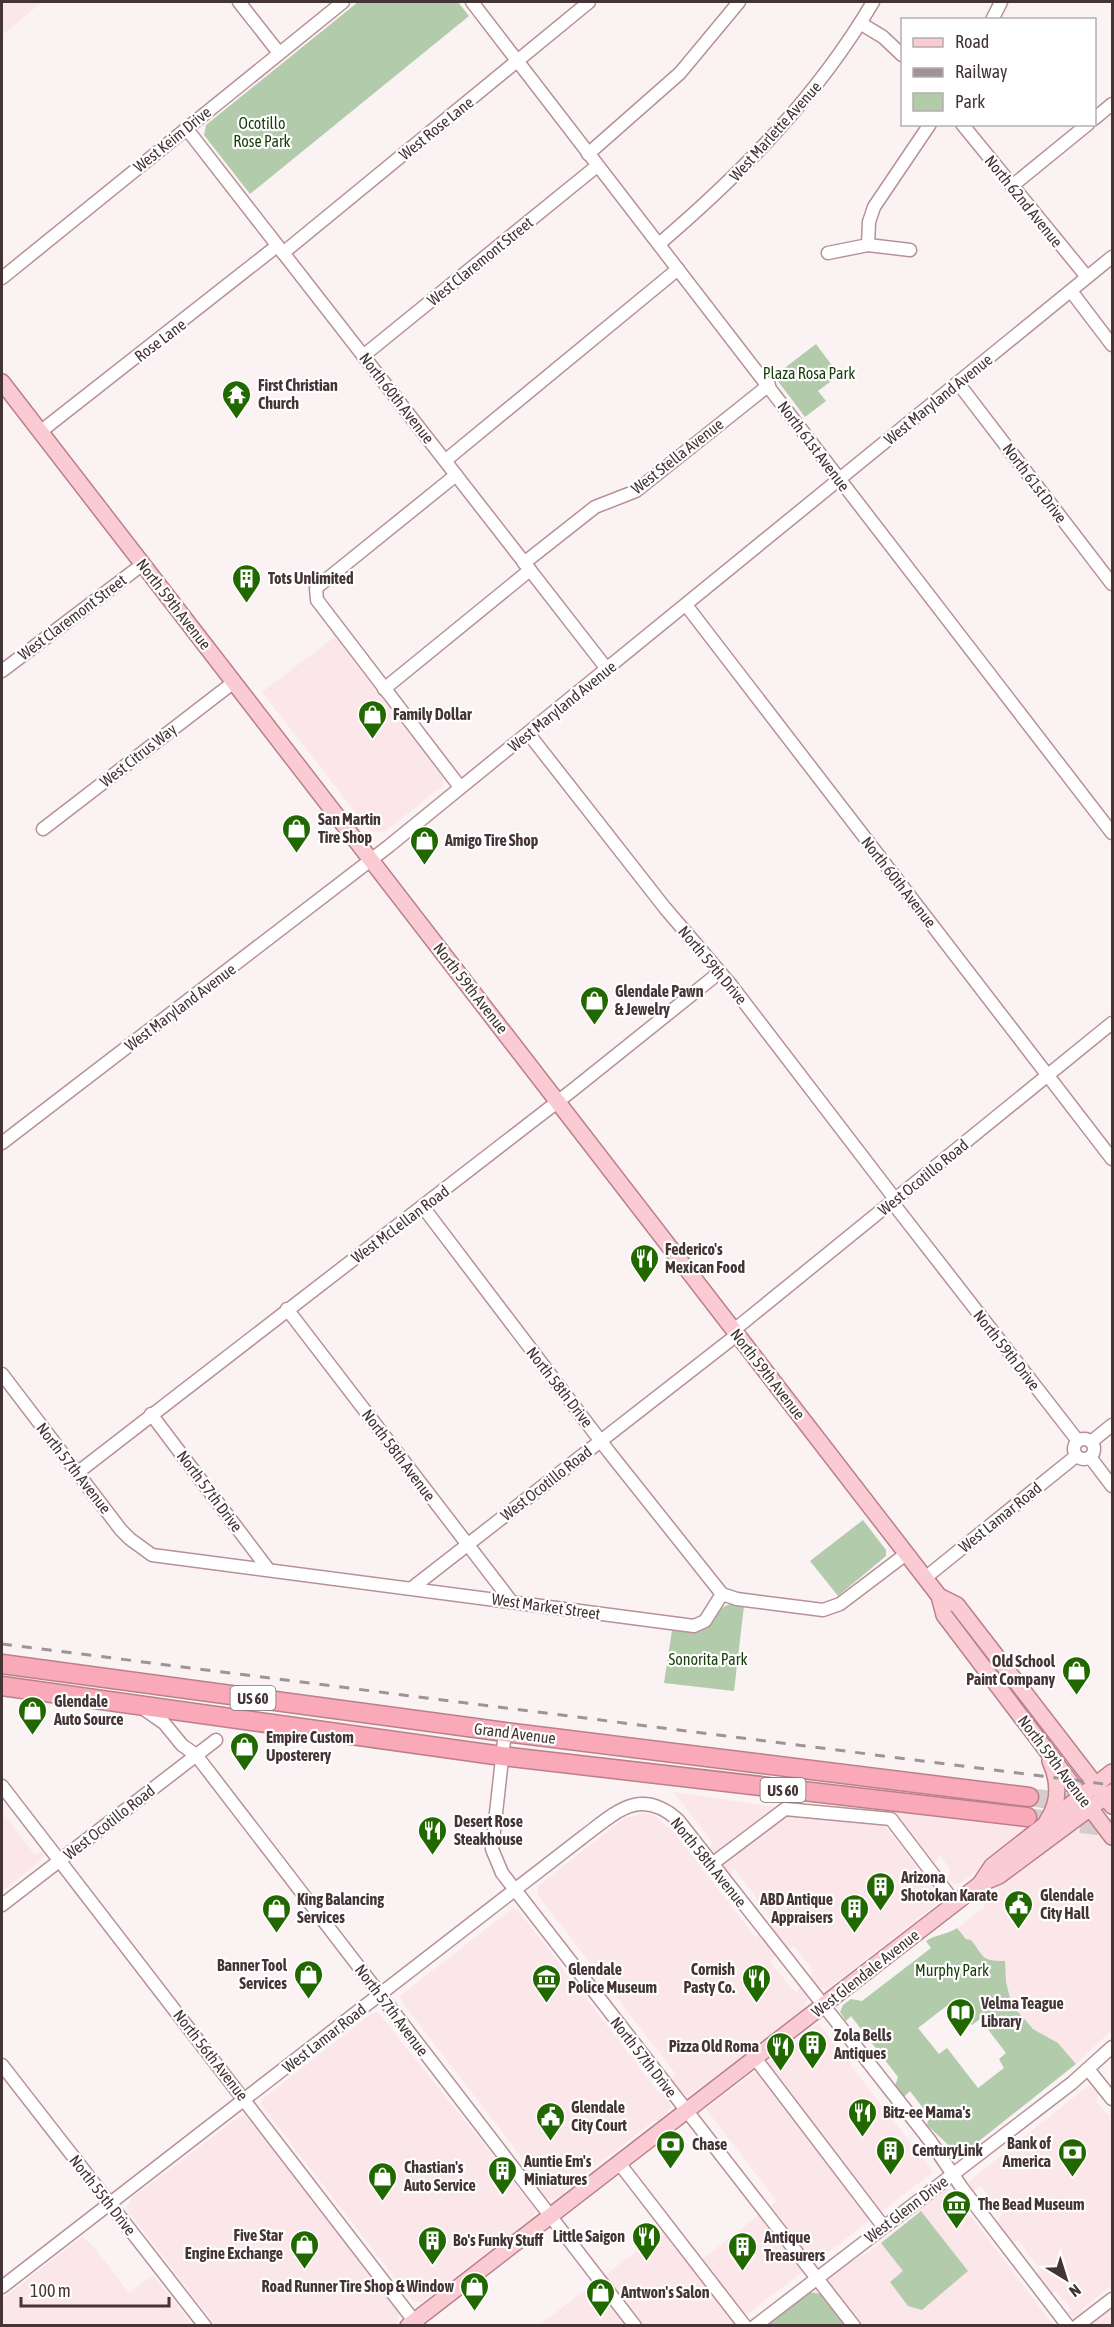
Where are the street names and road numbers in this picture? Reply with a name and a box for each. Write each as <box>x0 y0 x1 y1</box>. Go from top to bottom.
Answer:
street label: West Marlette Avenue <box>726 77 824 185</box>
street label: West Rose Lane <box>395 93 477 163</box>
street label: West Keim Drive <box>130 102 214 176</box>
street label: North 62nd Avenue <box>981 151 1067 251</box>
street label: West Claremont Street <box>424 213 537 309</box>
street label: Rose Lane <box>131 315 189 365</box>
street label: North 60th Avenue <box>356 349 438 447</box>
street label: West Maryland Avenue <box>880 350 996 449</box>
street label: North 61st Avenue <box>774 398 854 494</box>
street label: West Stella Avenue <box>627 415 727 497</box>
street label: North 61st Drive <box>999 440 1071 526</box>
street label: North 59th Avenue <box>133 555 215 653</box>
street label: West Claremont Street <box>15 570 130 663</box>
street label: West Maryland Avenue <box>504 657 620 756</box>
street label: West Citrus Way <box>96 719 181 791</box>
street label: North 60th Avenue <box>858 833 940 931</box>
street label: North 59th Drive <box>675 922 751 1008</box>
street label: North 59th Avenue <box>430 939 512 1037</box>
street label: West Maryland Avenue <box>121 960 239 1055</box>
street label: West Ocotillo Road <box>874 1135 972 1219</box>
street label: West McLellan Road <box>348 1181 452 1267</box>
street label: North 59th Drive <box>970 1306 1044 1394</box>
street label: North 59th Avenue <box>727 1325 809 1423</box>
street label: North 58th Drive <box>523 1343 597 1431</box>
street label: North 58th Avenue <box>359 1406 439 1504</box>
street label: North 57th Avenue <box>33 1419 115 1517</box>
street label: West Ocotillo Road <box>497 1442 595 1524</box>
street label: North 57th Drive <box>174 1447 246 1535</box>
street label: West Lamar Road <box>955 1478 1045 1556</box>
street label: West Market Street <box>490 1589 602 1623</box>
road number: US 60 <box>230 1686 276 1710</box>
street label: North 59th Avenue <box>1015 1712 1095 1810</box>
street label: Grand Avenue <box>473 1719 557 1747</box>
road number: US 60 <box>760 1778 806 1802</box>
street label: West Ocotillo Road <box>60 1781 158 1863</box>
street label: North 58th Avenue <box>667 1814 751 1910</box>
street label: West Glendale Avenue <box>808 1926 922 2020</box>
street label: North 57th Avenue <box>352 1961 432 2059</box>
street label: West Lamar Road <box>279 2000 369 2076</box>
street label: North 56th Avenue <box>170 2006 252 2104</box>
street label: North 57th Drive <box>607 2013 681 2101</box>
street label: North 55th Drive <box>66 2151 140 2239</box>
street label: West Glenn Drive <box>861 2172 951 2246</box>

